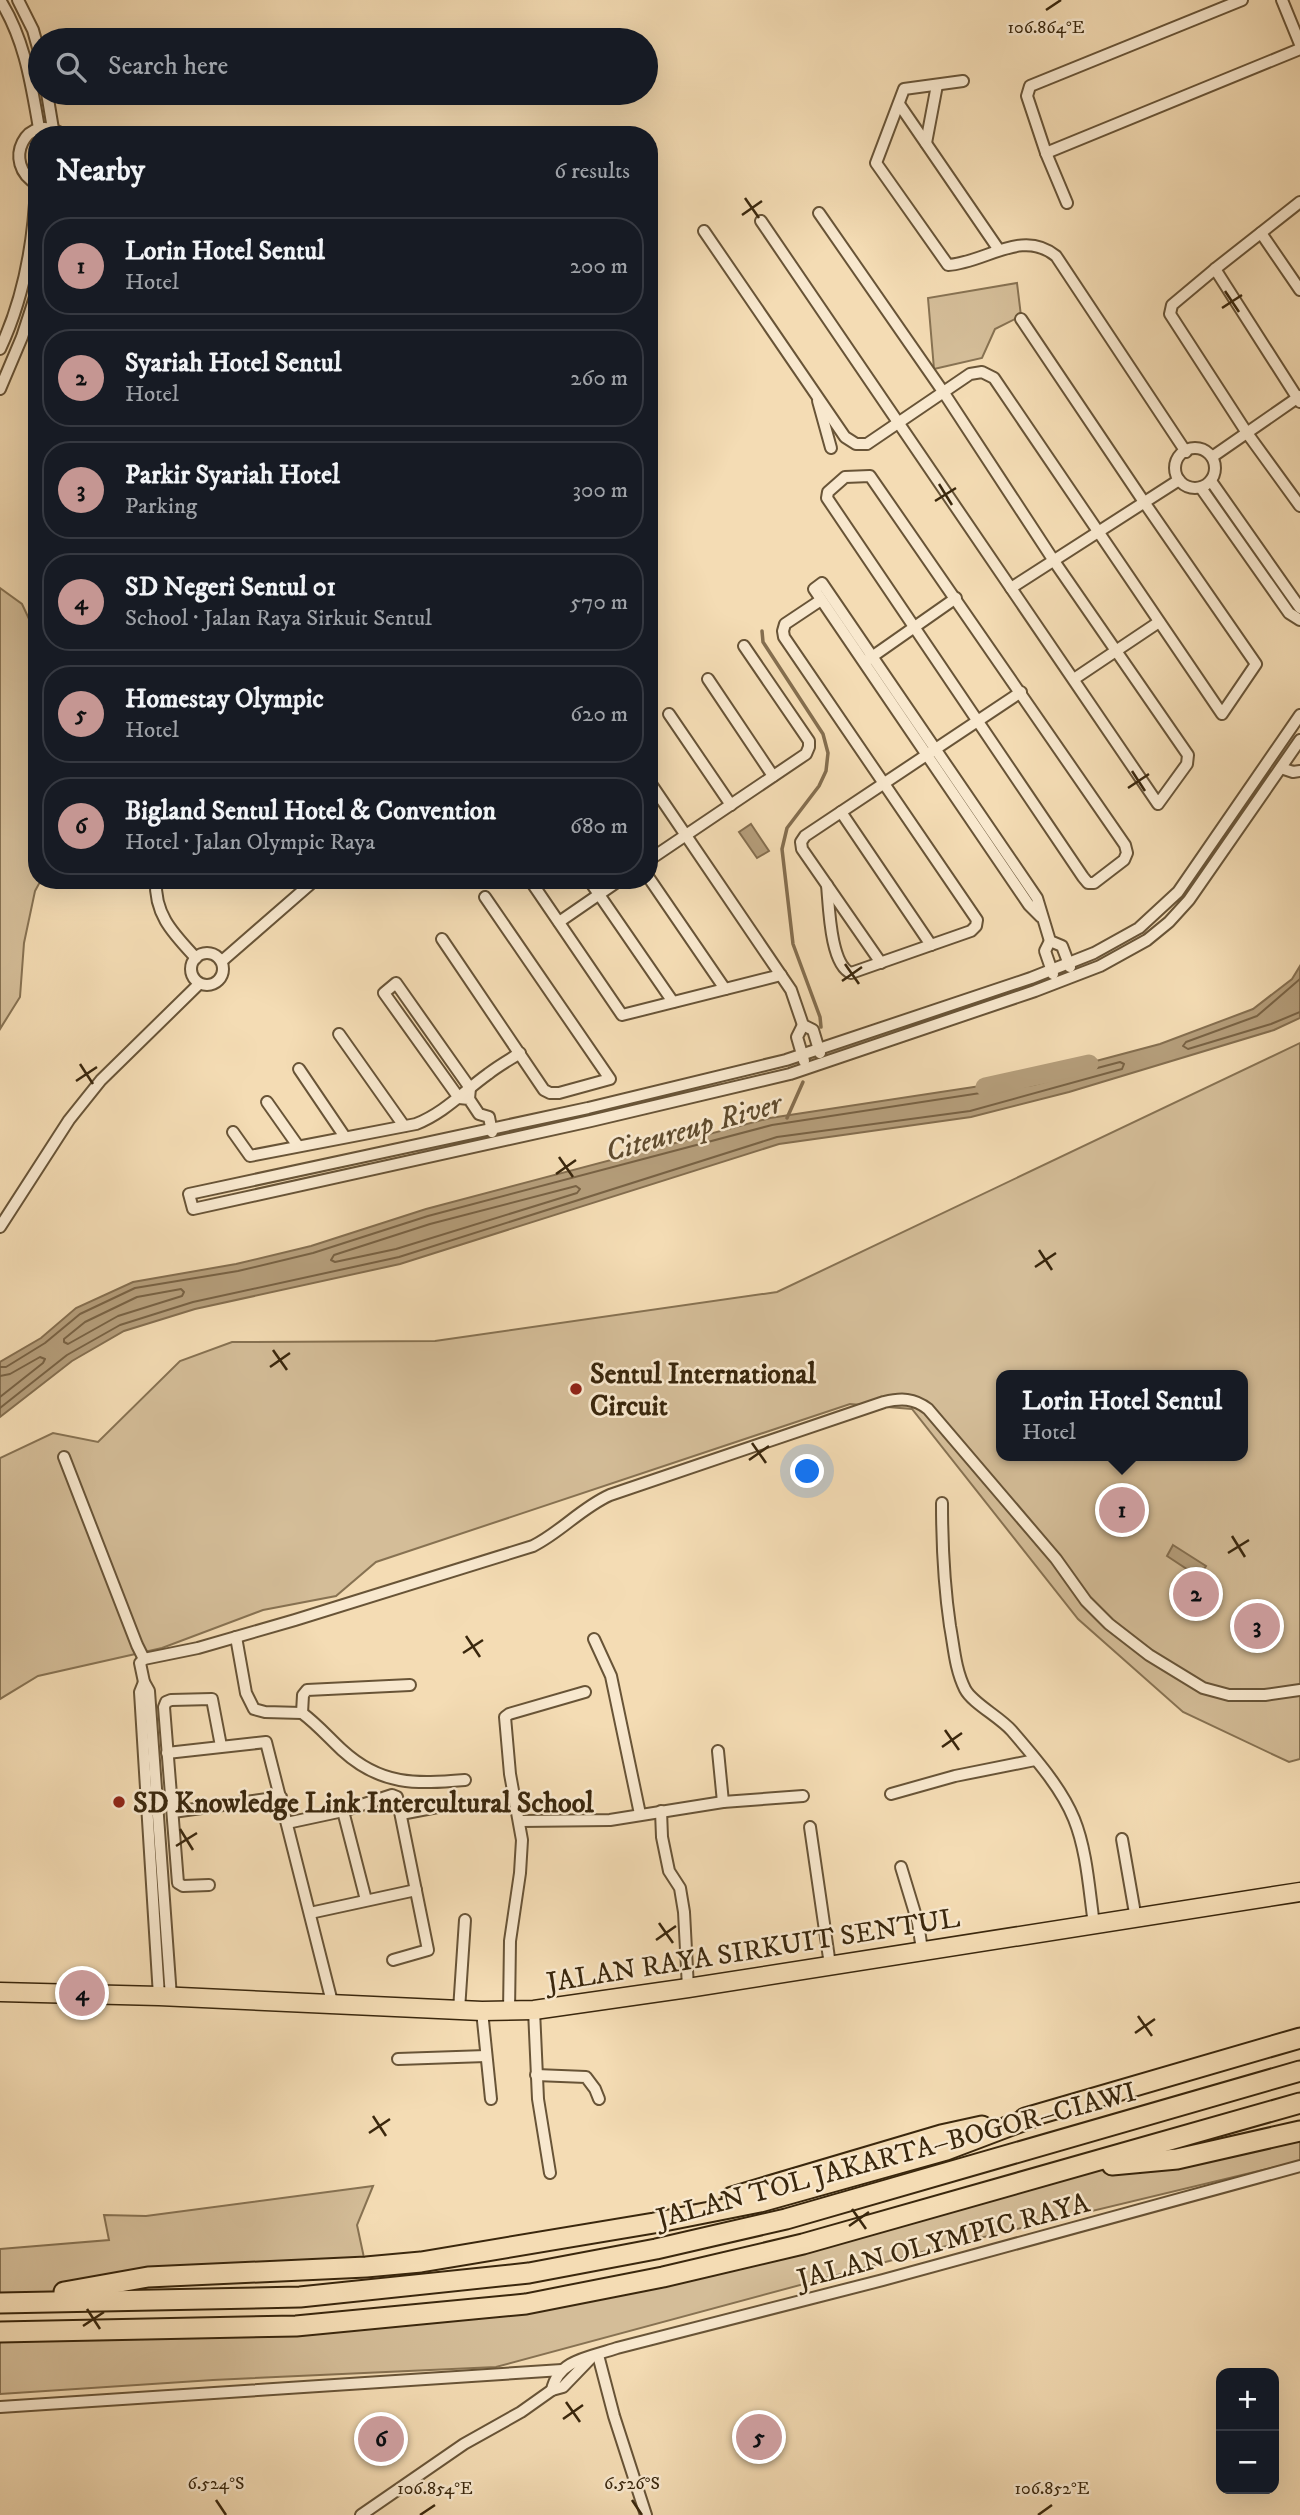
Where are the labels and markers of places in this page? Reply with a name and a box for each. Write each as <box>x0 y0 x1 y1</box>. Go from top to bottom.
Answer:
place label: Sentul International Circuit <box>590 1357 817 1424</box>
marker: Sentul International Circuit <box>568 1381 584 1397</box>
pin: 1 <box>1099 1484 1145 1536</box>
pin: 2 <box>1173 1568 1219 1620</box>
pin: 3 <box>1234 1600 1280 1652</box>
place label: SD Knowledge Link Intercultural School <box>133 1786 594 1821</box>
marker: SD Knowledge Link Intercultural School <box>111 1794 127 1810</box>
pin: 4 <box>59 1967 105 2019</box>
pin: 5 <box>736 2411 782 2463</box>
pin: 6 <box>358 2413 404 2465</box>

